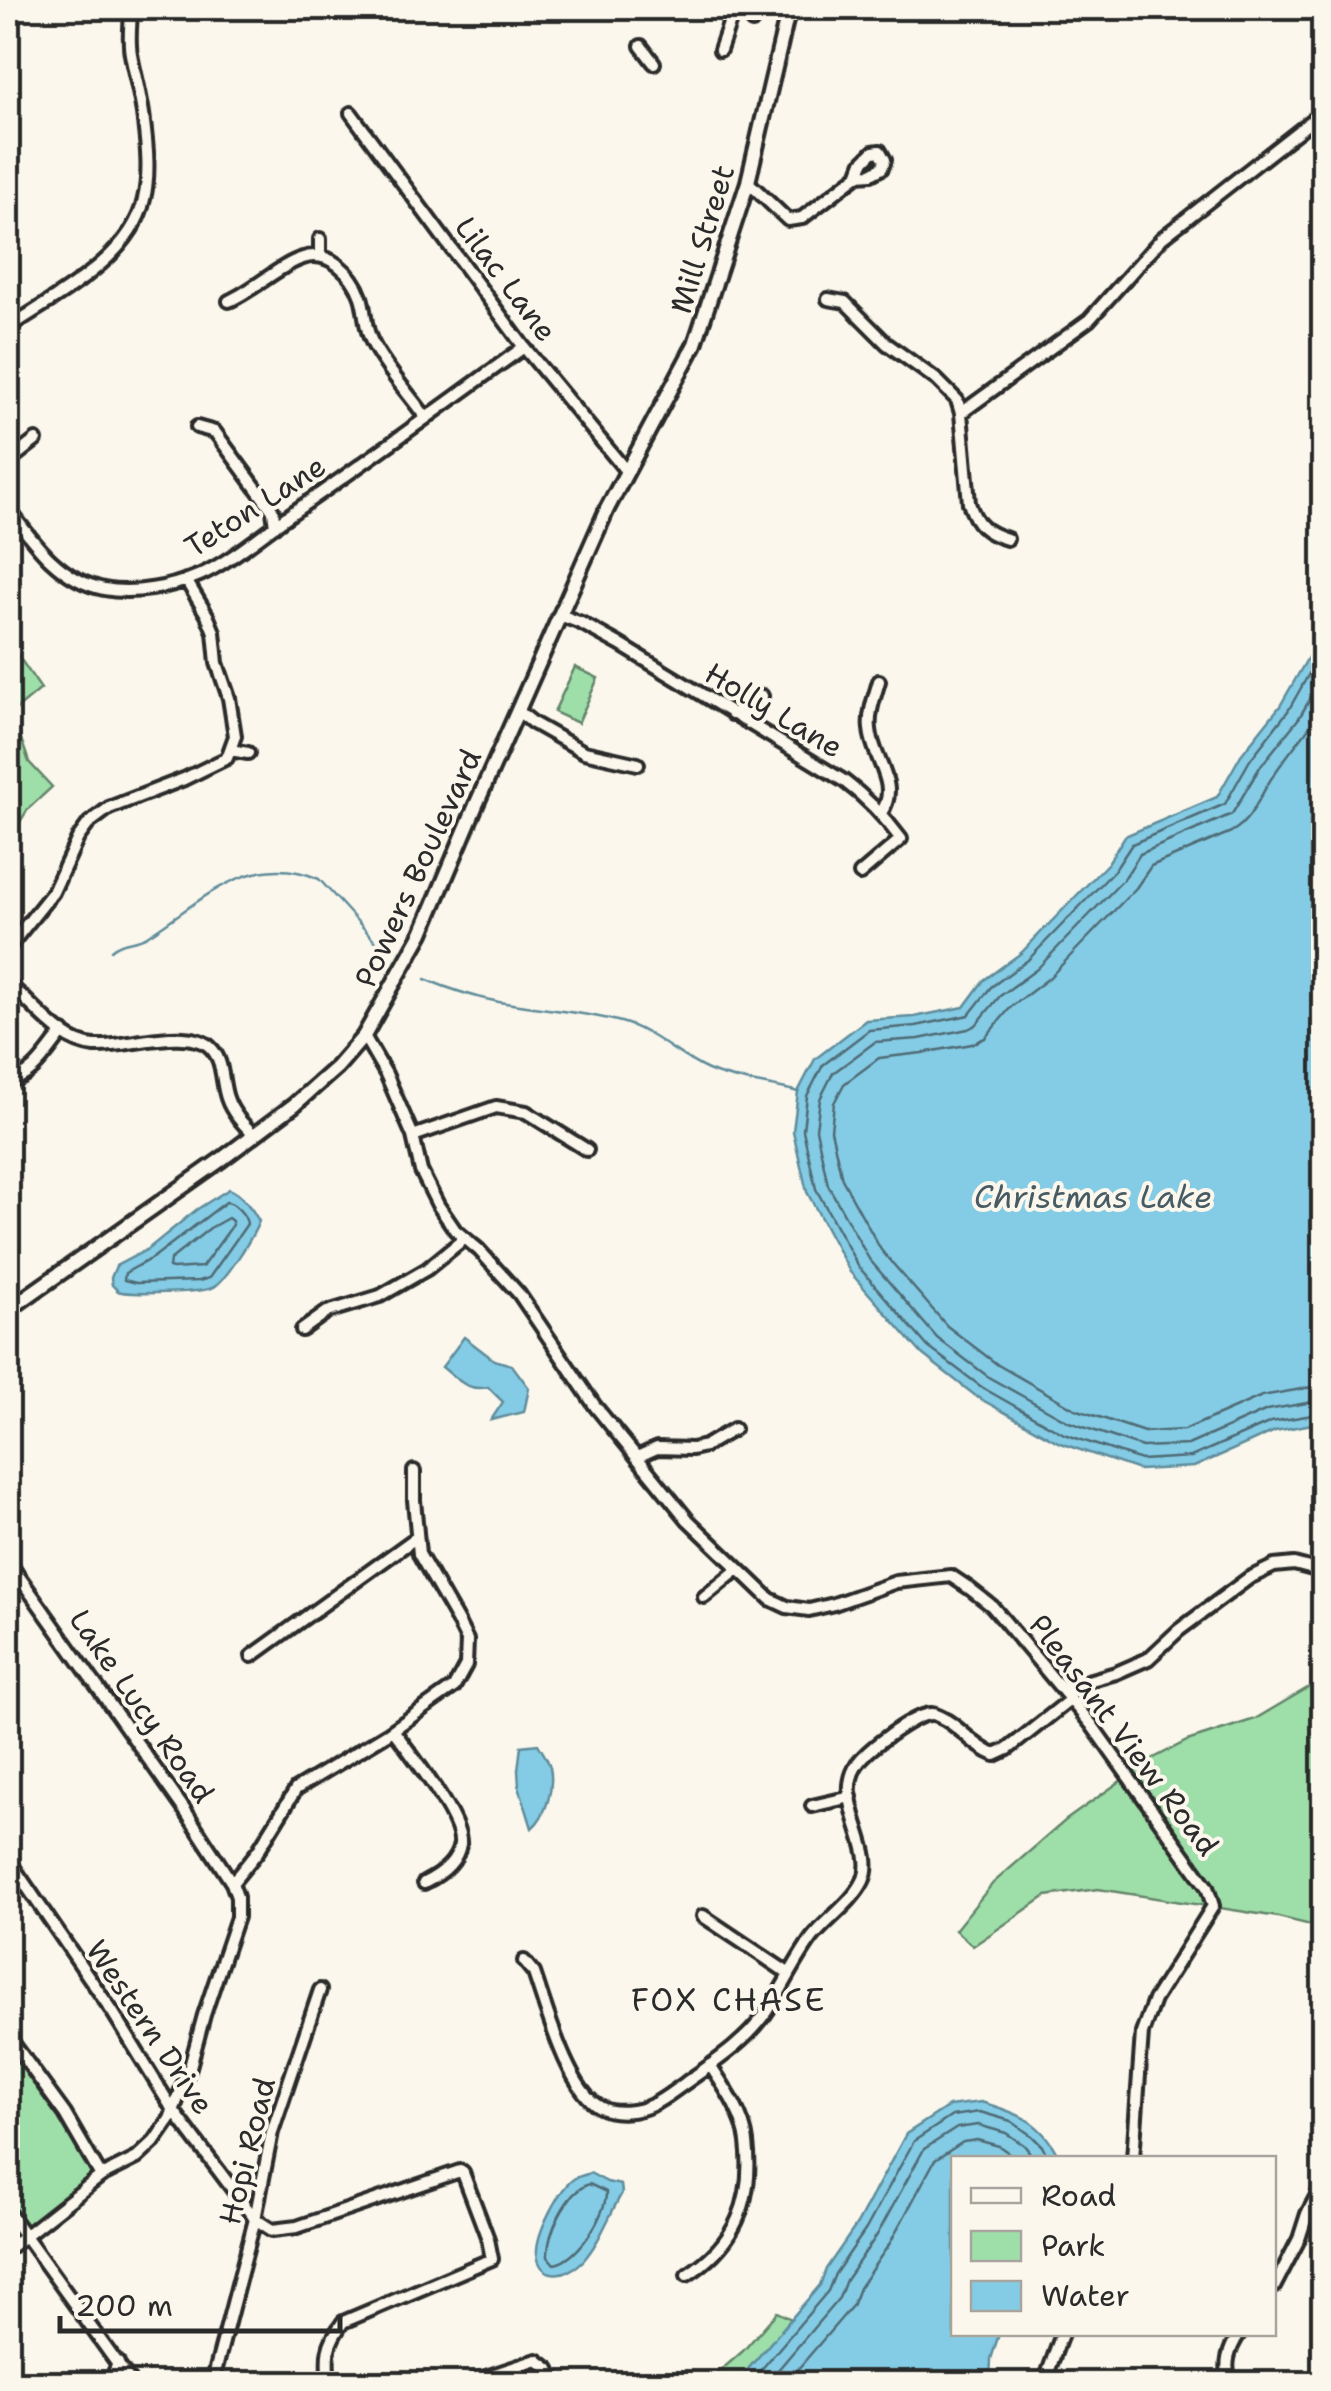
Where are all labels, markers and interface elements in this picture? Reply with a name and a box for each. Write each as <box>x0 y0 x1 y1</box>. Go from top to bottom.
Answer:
street label: Mill Street <box>660 160 744 318</box>
street label: Lilac Lane <box>445 208 567 350</box>
street label: Teton Lane <box>177 445 333 567</box>
street label: Holly Lane <box>697 653 851 767</box>
street label: Powers Boulevard <box>345 742 491 994</box>
water label: Christmas Lake <box>974 1175 1212 1218</box>
street label: Lake Lucy Road <box>60 1601 224 1811</box>
street label: Pleasant View Road <box>1020 1606 1228 1864</box>
street label: Western Drive <box>76 1932 224 2122</box>
district label: FOX CHASE <box>631 1978 827 2021</box>
street label: Hopi Road <box>209 2073 285 2229</box>
legend <box>951 2156 1276 2336</box>
text: Road <box>1041 2175 1116 2216</box>
text: Park <box>1041 2225 1105 2266</box>
scale bar <box>60 2271 340 2333</box>
text: Water <box>1041 2275 1130 2316</box>
text: 200 m <box>75 2285 173 2326</box>

